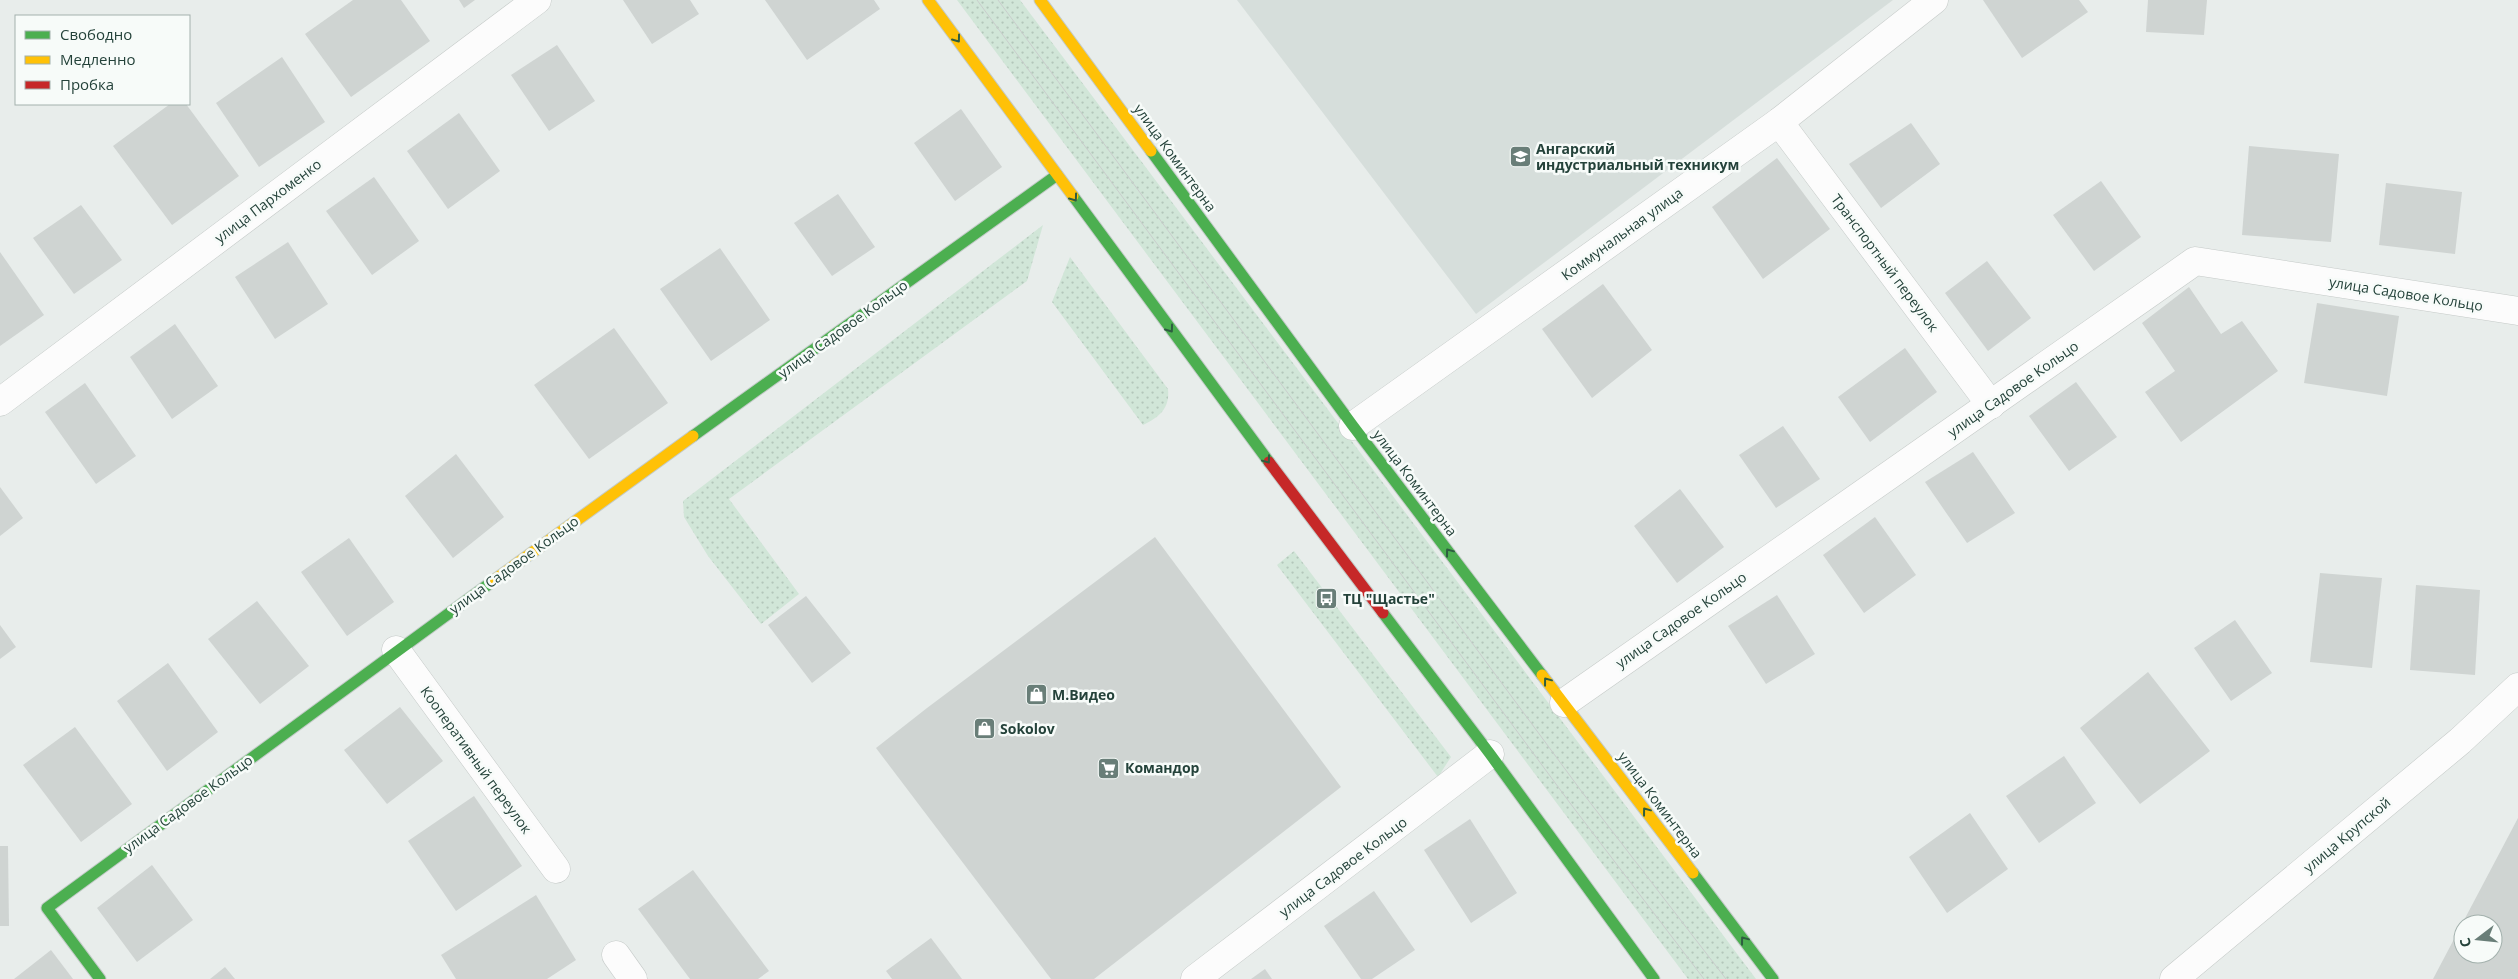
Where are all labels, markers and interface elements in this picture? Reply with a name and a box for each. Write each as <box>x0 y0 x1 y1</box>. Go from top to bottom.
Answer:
legend <box>15 15 190 105</box>
text: Свободно <box>60 24 132 44</box>
one-way arrow <box>951 33 960 43</box>
text: Медленно <box>60 49 136 69</box>
text: Пробка <box>60 74 114 94</box>
street label: улица Коминтерна <box>1130 100 1221 215</box>
place label: Ангарский индустриальный техникум <box>1536 139 1739 174</box>
school or university icon: Ангарский индустриальный техникум <box>1508 145 1532 169</box>
street label: улица Пархоменко <box>210 154 325 247</box>
street label: Коммунальная улица <box>1557 183 1686 284</box>
street label: Транспортный переулок <box>1827 190 1944 336</box>
one-way arrow <box>1068 192 1077 202</box>
street label: улица Садовое Кольцо <box>2328 272 2484 315</box>
street label: улица Садовое Кольцо <box>774 275 911 382</box>
one-way arrow <box>1165 323 1173 332</box>
street label: улица Садовое Кольцо <box>1944 336 2082 441</box>
street label: улица Коминтерна <box>1369 426 1462 540</box>
one-way arrow <box>1261 454 1270 464</box>
street label: улица Садовое Кольцо <box>445 511 582 618</box>
one-way arrow <box>1446 548 1455 558</box>
street label: улица Садовое Кольцо <box>1612 567 1750 672</box>
bus stop icon: ТЦ "Щастье" <box>1315 587 1339 611</box>
place label: ТЦ "Щастье" <box>1343 589 1435 608</box>
one-way arrow <box>1545 678 1553 687</box>
street label: Кооперативный переулок <box>417 682 537 838</box>
shop icon: М.Видео <box>1024 683 1048 707</box>
place label: М.Видео <box>1052 685 1115 704</box>
shop icon: Sokolov <box>972 717 996 741</box>
place label: Sokolov <box>1000 719 1055 738</box>
street label: улица Коминтерна <box>1614 748 1707 862</box>
street label: улица Садовое Кольцо <box>119 750 256 857</box>
supermarket icon: Командор <box>1097 756 1121 780</box>
place label: Командор <box>1125 758 1200 777</box>
street label: улица Крупской <box>2299 793 2394 877</box>
one-way arrow <box>1643 808 1651 817</box>
street label: улица Садовое Кольцо <box>1275 812 1411 921</box>
north arrow <box>2453 914 2503 964</box>
one-way arrow <box>1741 936 1750 946</box>
text: С <box>2455 936 2475 950</box>

